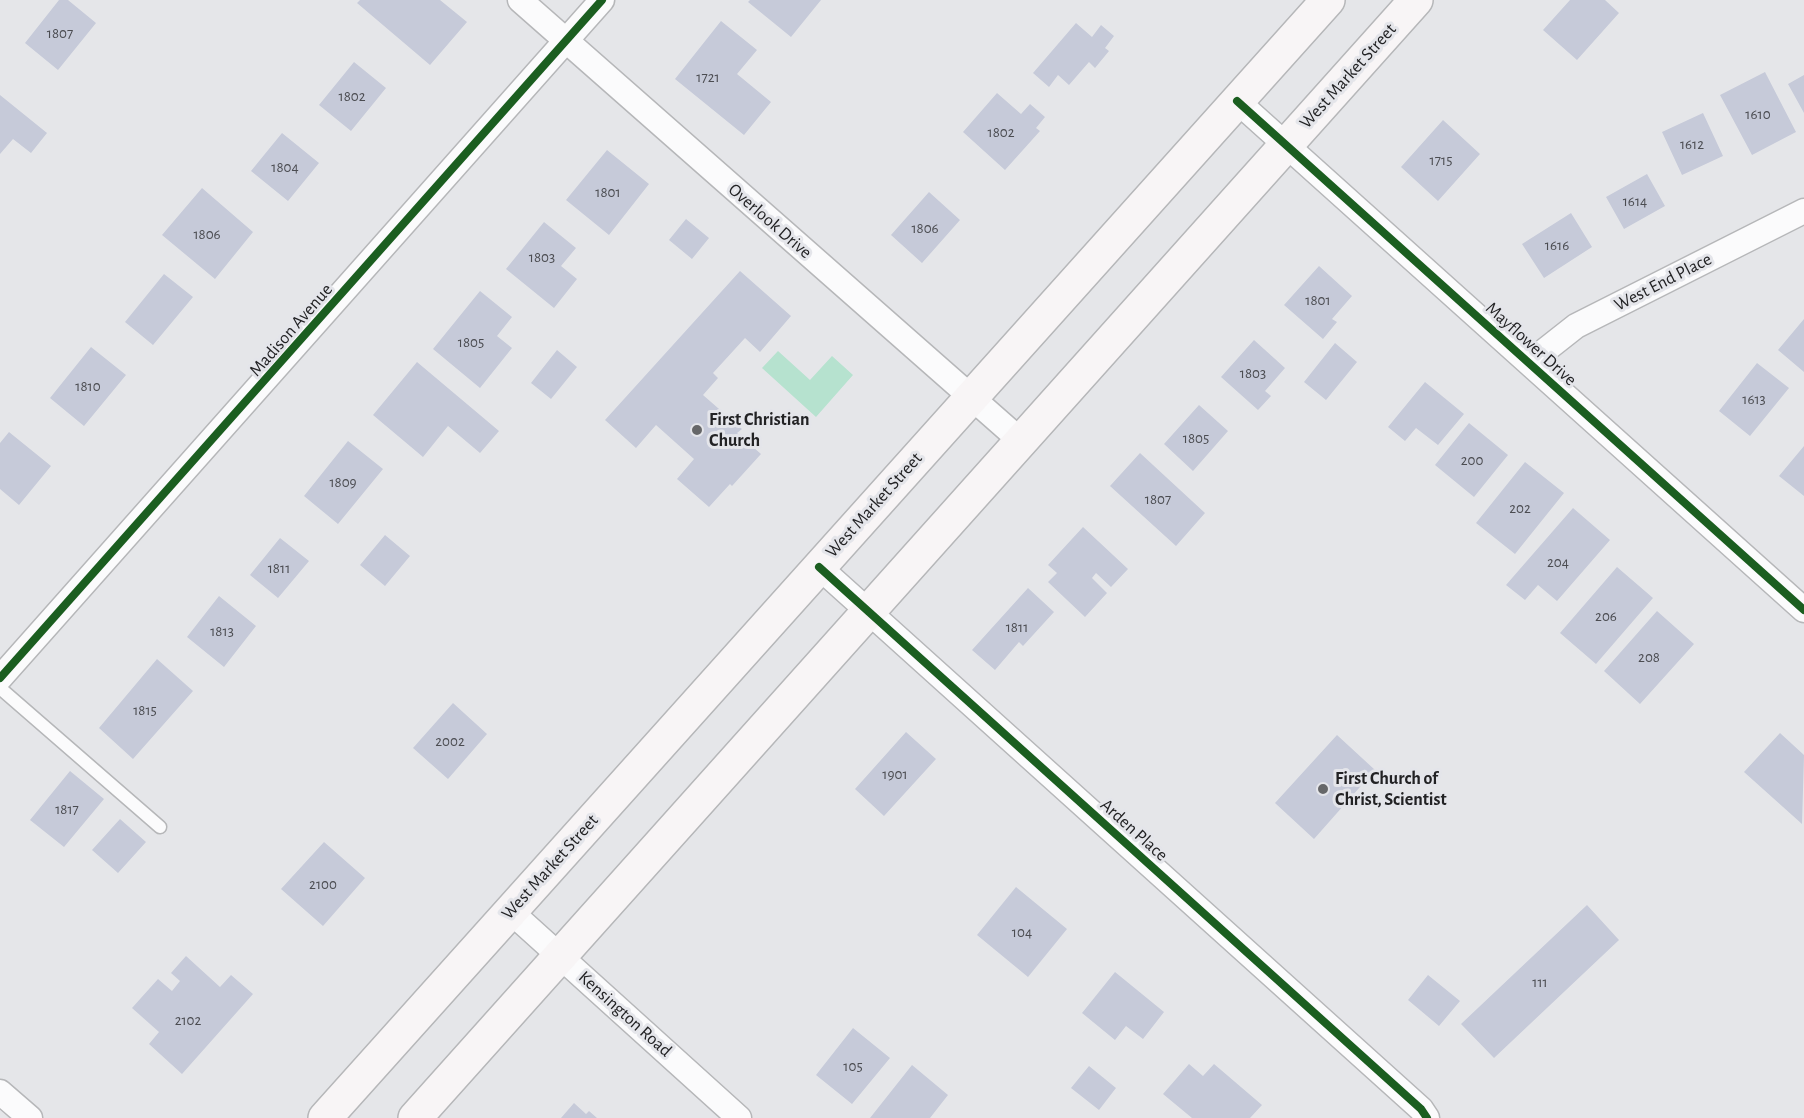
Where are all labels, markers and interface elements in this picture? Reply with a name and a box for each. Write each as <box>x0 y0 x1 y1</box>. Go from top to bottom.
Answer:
street label: West Market Street <box>1295 19 1401 133</box>
house number: 1807 <box>47 24 73 42</box>
house number: 1721 <box>696 68 720 86</box>
house number: 1802 <box>338 87 366 105</box>
house number: 1610 <box>1745 105 1771 123</box>
house number: 1802 <box>987 123 1015 141</box>
house number: 1612 <box>1680 135 1704 153</box>
house number: 1715 <box>1430 151 1452 169</box>
house number: 1804 <box>271 158 299 176</box>
street label: Overlook Drive <box>724 179 816 263</box>
house number: 1801 <box>595 183 621 201</box>
house number: 1614 <box>1623 192 1647 210</box>
house number: 1806 <box>911 219 939 237</box>
house number: 1806 <box>193 225 221 243</box>
house number: 1616 <box>1545 236 1569 254</box>
house number: 1803 <box>529 248 555 266</box>
street label: West End Place <box>1611 248 1715 316</box>
street label: Madison Avenue <box>245 279 337 381</box>
house number: 1801 <box>1305 291 1331 309</box>
street label: Mayflower Drive <box>1481 297 1581 391</box>
house number: 1805 <box>458 333 484 351</box>
house number: 1803 <box>1240 364 1266 382</box>
house number: 1810 <box>75 377 101 395</box>
house number: 1613 <box>1742 390 1766 408</box>
place label: First Christian Church <box>709 409 809 452</box>
marker: First Christian Church <box>690 423 704 437</box>
house number: 1805 <box>1183 429 1209 447</box>
street label: West Market Street <box>821 448 927 562</box>
house number: 200 <box>1461 451 1483 469</box>
house number: 1809 <box>329 473 357 491</box>
house number: 1807 <box>1145 490 1171 508</box>
house number: 202 <box>1509 499 1531 517</box>
house number: 204 <box>1547 553 1569 571</box>
house number: 1811 <box>268 559 290 577</box>
house number: 206 <box>1595 607 1617 625</box>
house number: 1811 <box>1006 618 1028 636</box>
house number: 1813 <box>210 622 234 640</box>
house number: 208 <box>1638 648 1660 666</box>
house number: 1815 <box>133 701 157 719</box>
house number: 2002 <box>435 732 465 750</box>
house number: 1901 <box>882 765 908 783</box>
place label: First Church of Christ, Scientist <box>1335 768 1446 810</box>
marker: First Church of Christ, Scientist <box>1316 782 1330 796</box>
street label: Arden Place <box>1096 794 1172 866</box>
house number: 1817 <box>55 800 79 818</box>
street label: West Market Street <box>497 810 603 924</box>
house number: 2100 <box>309 875 337 893</box>
house number: 104 <box>1012 923 1032 941</box>
street label: Kensington Road <box>574 966 676 1062</box>
house number: 111 <box>1532 973 1548 991</box>
house number: 2102 <box>175 1011 201 1029</box>
house number: 105 <box>843 1057 863 1075</box>

